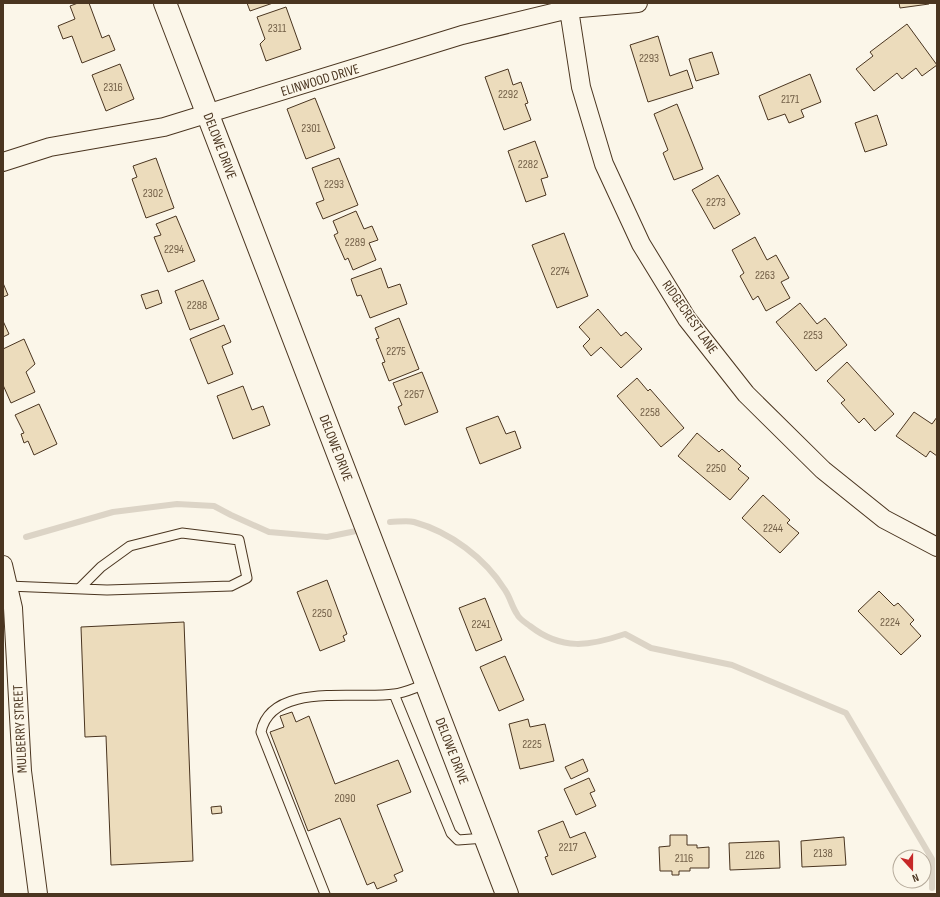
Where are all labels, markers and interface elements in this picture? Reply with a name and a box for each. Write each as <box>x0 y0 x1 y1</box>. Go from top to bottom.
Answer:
house number: 2311 <box>268 21 287 36</box>
house number: 2293 <box>639 51 659 66</box>
street label: ELINWOOD DRIVE <box>279 60 361 100</box>
house number: 2316 <box>103 80 123 95</box>
house number: 2292 <box>498 87 518 102</box>
house number: 2171 <box>781 92 800 107</box>
street label: DELOWE DRIVE <box>200 110 241 182</box>
house number: 2301 <box>301 121 322 136</box>
house number: 2282 <box>518 157 538 172</box>
house number: 2293 <box>324 177 344 192</box>
house number: 2302 <box>143 186 163 201</box>
house number: 2273 <box>706 195 726 210</box>
house number: 2289 <box>345 235 365 250</box>
house number: 2294 <box>164 242 184 257</box>
house number: 2274 <box>550 264 570 279</box>
house number: 2263 <box>755 268 775 283</box>
street label: RIDGECREST LANE <box>658 277 722 357</box>
house number: 2288 <box>187 298 207 313</box>
house number: 2253 <box>803 328 823 343</box>
house number: 2275 <box>386 344 406 359</box>
house number: 2267 <box>404 387 424 402</box>
house number: 2258 <box>640 405 660 420</box>
street label: DELOWE DRIVE <box>316 412 357 484</box>
house number: 2250 <box>706 461 726 476</box>
house number: 2244 <box>763 521 783 536</box>
house number: 2250 <box>312 606 332 621</box>
house number: 2224 <box>880 615 900 630</box>
house number: 2241 <box>471 617 491 632</box>
street label: MULBERRY STREET <box>9 684 31 774</box>
street label: DELOWE DRIVE <box>432 715 473 787</box>
house number: 2225 <box>522 737 542 752</box>
house number: 2090 <box>335 791 355 806</box>
house number: 2217 <box>559 840 578 855</box>
house number: 2138 <box>813 846 833 861</box>
house number: 2126 <box>745 848 765 863</box>
north arrow <box>892 849 932 889</box>
house number: 2116 <box>675 851 693 866</box>
text: N <box>910 871 920 885</box>

